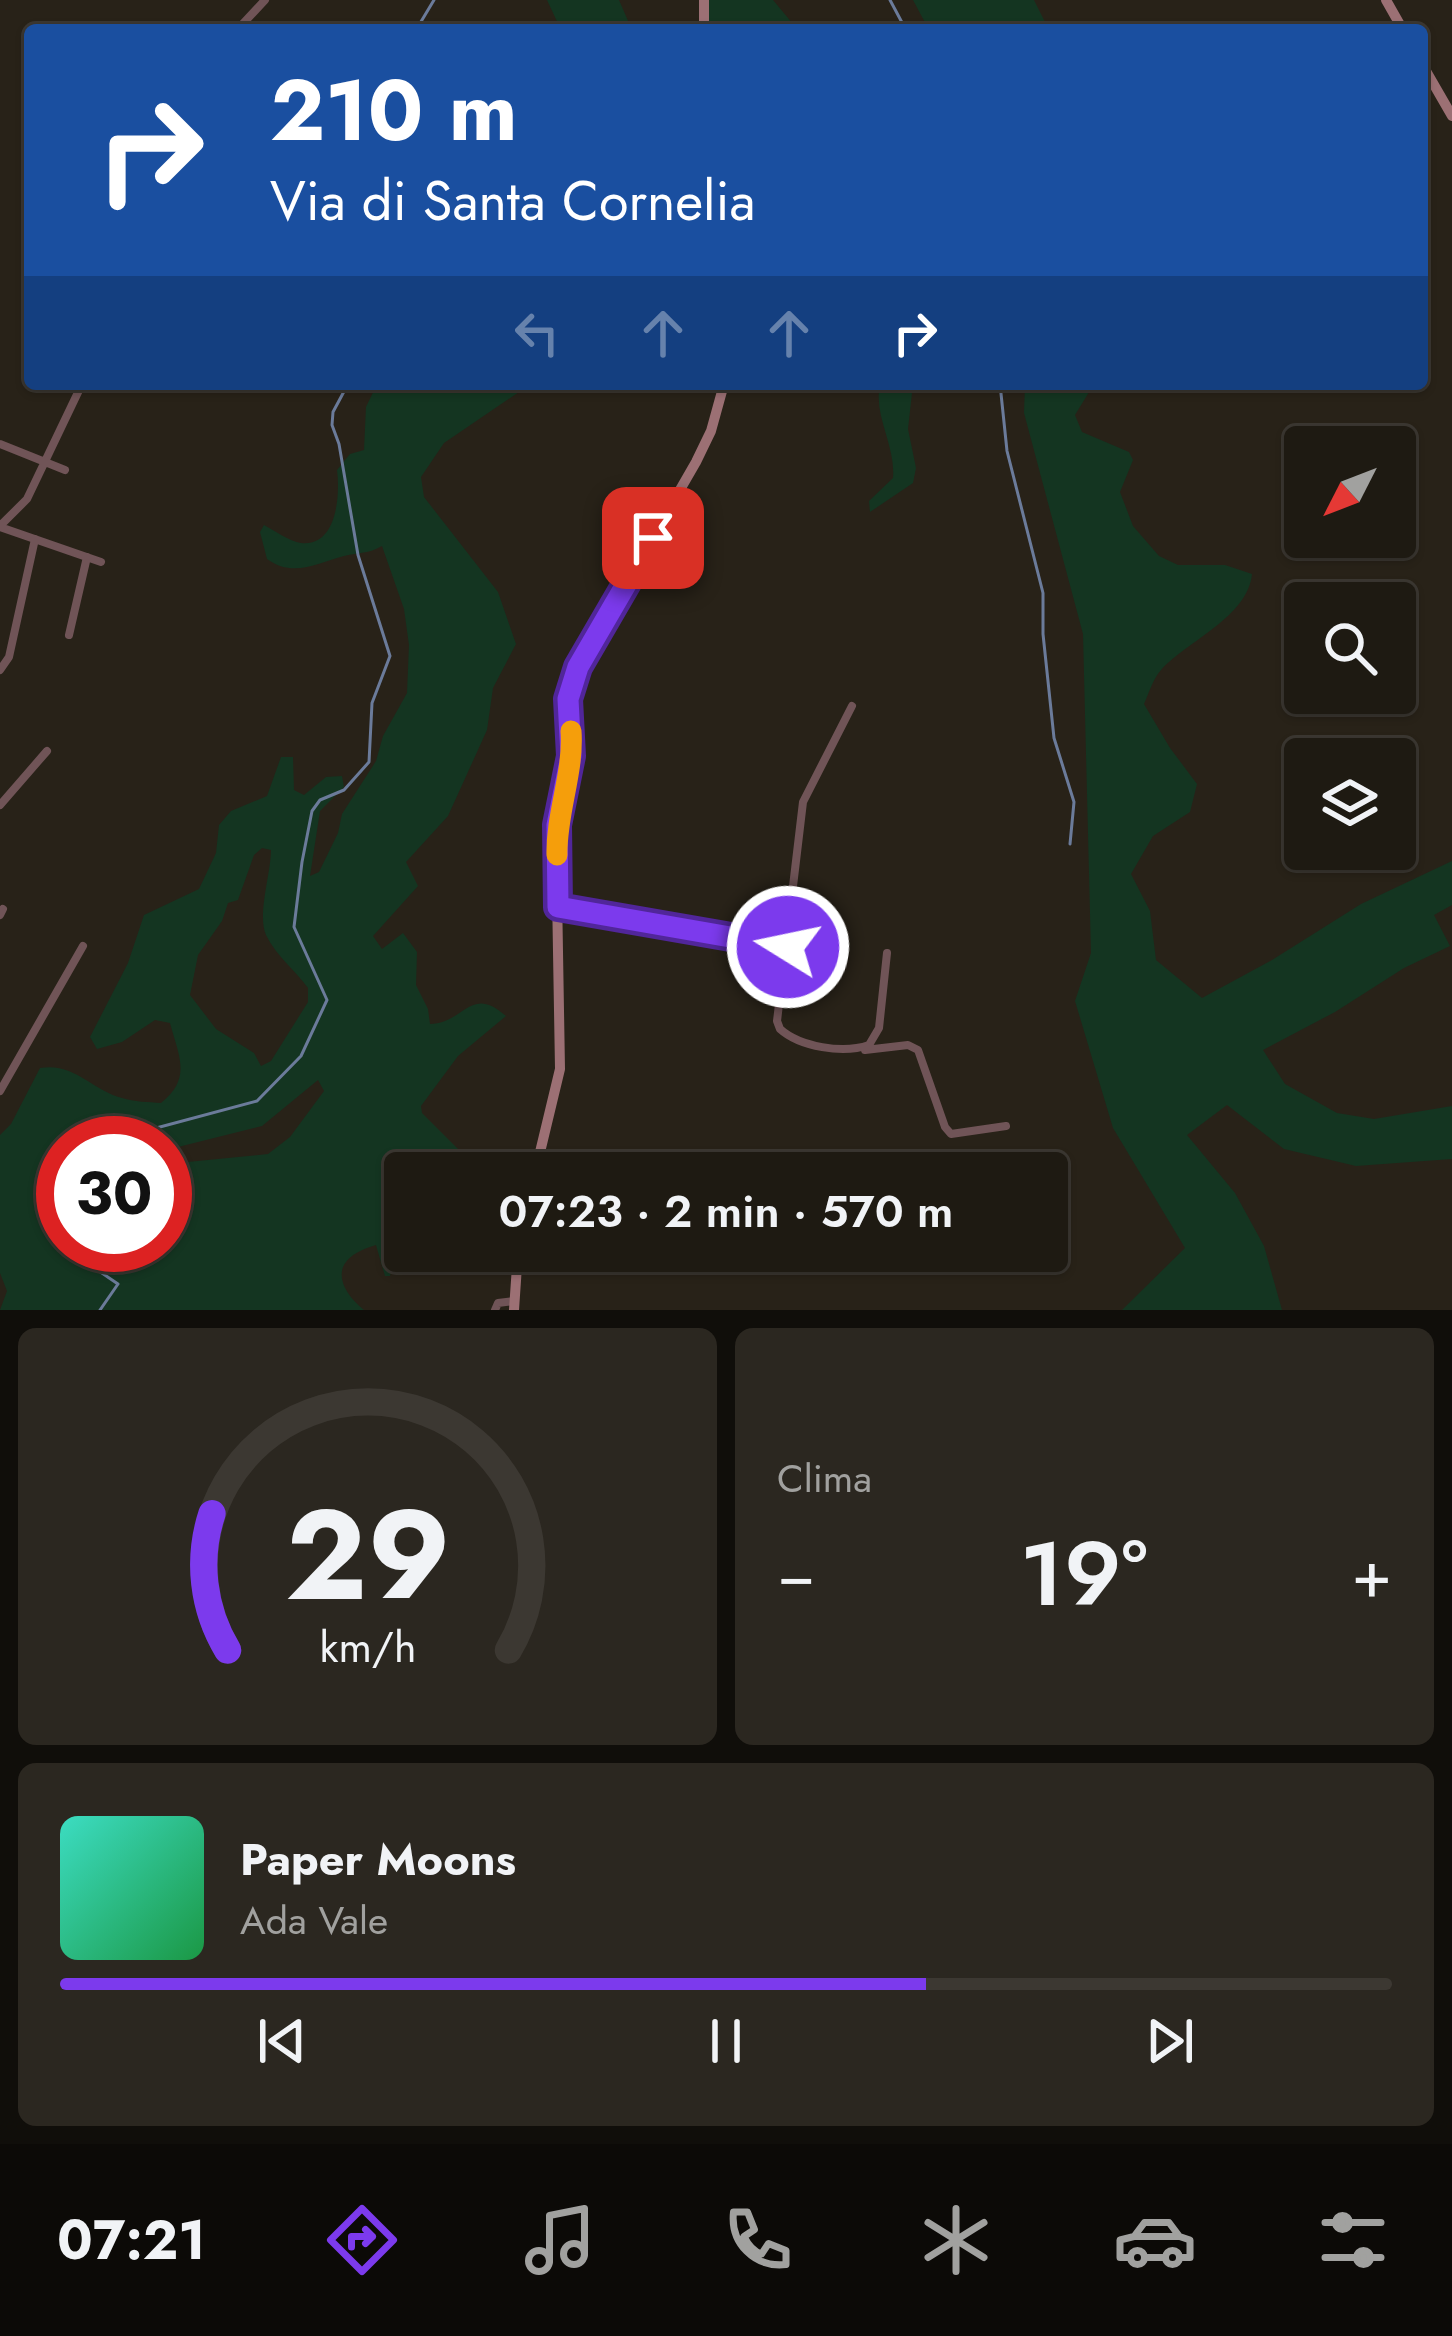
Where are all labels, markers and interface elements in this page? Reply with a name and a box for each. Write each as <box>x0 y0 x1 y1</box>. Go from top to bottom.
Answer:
text: 210 m <box>270 50 518 172</box>
icon: right <box>72 72 228 228</box>
text: Via di Santa Cornelia <box>270 162 756 240</box>
icon: left <box>504 300 570 366</box>
icon: ahead <box>630 300 696 366</box>
icon: ahead <box>756 300 822 366</box>
icon: right <box>882 300 948 366</box>
north arrow <box>1284 426 1416 558</box>
map controls <box>1284 426 1416 870</box>
pin <box>602 487 704 589</box>
icon: arrive <box>620 505 686 571</box>
button: search <box>1284 582 1416 714</box>
button: layers <box>1284 738 1416 870</box>
position arrow <box>725 884 851 1010</box>
speed limit sign: 30 <box>36 1116 192 1272</box>
text: 07:23 · 2 min · 570 m <box>499 1179 953 1244</box>
text: Clima <box>777 1450 872 1507</box>
text: 29 <box>285 1465 450 1646</box>
text: 19° <box>1020 1509 1148 1639</box>
text: − <box>777 1526 816 1622</box>
text: + <box>1351 1526 1392 1622</box>
text: km/h <box>319 1615 416 1677</box>
text: Paper Moons <box>240 1827 516 1892</box>
text: Ada Vale <box>240 1892 388 1949</box>
icon: previous <box>249 2008 315 2074</box>
icon: pause <box>693 2008 759 2074</box>
icon: next <box>1137 2008 1203 2074</box>
icon: directions <box>320 2198 404 2282</box>
icon: music <box>518 2198 602 2282</box>
icon: phone <box>716 2198 800 2282</box>
icon: climate <box>914 2198 998 2282</box>
icon: car <box>1113 2198 1197 2282</box>
icon: filters <box>1311 2198 1395 2282</box>
text: 07:21 <box>57 2201 206 2279</box>

